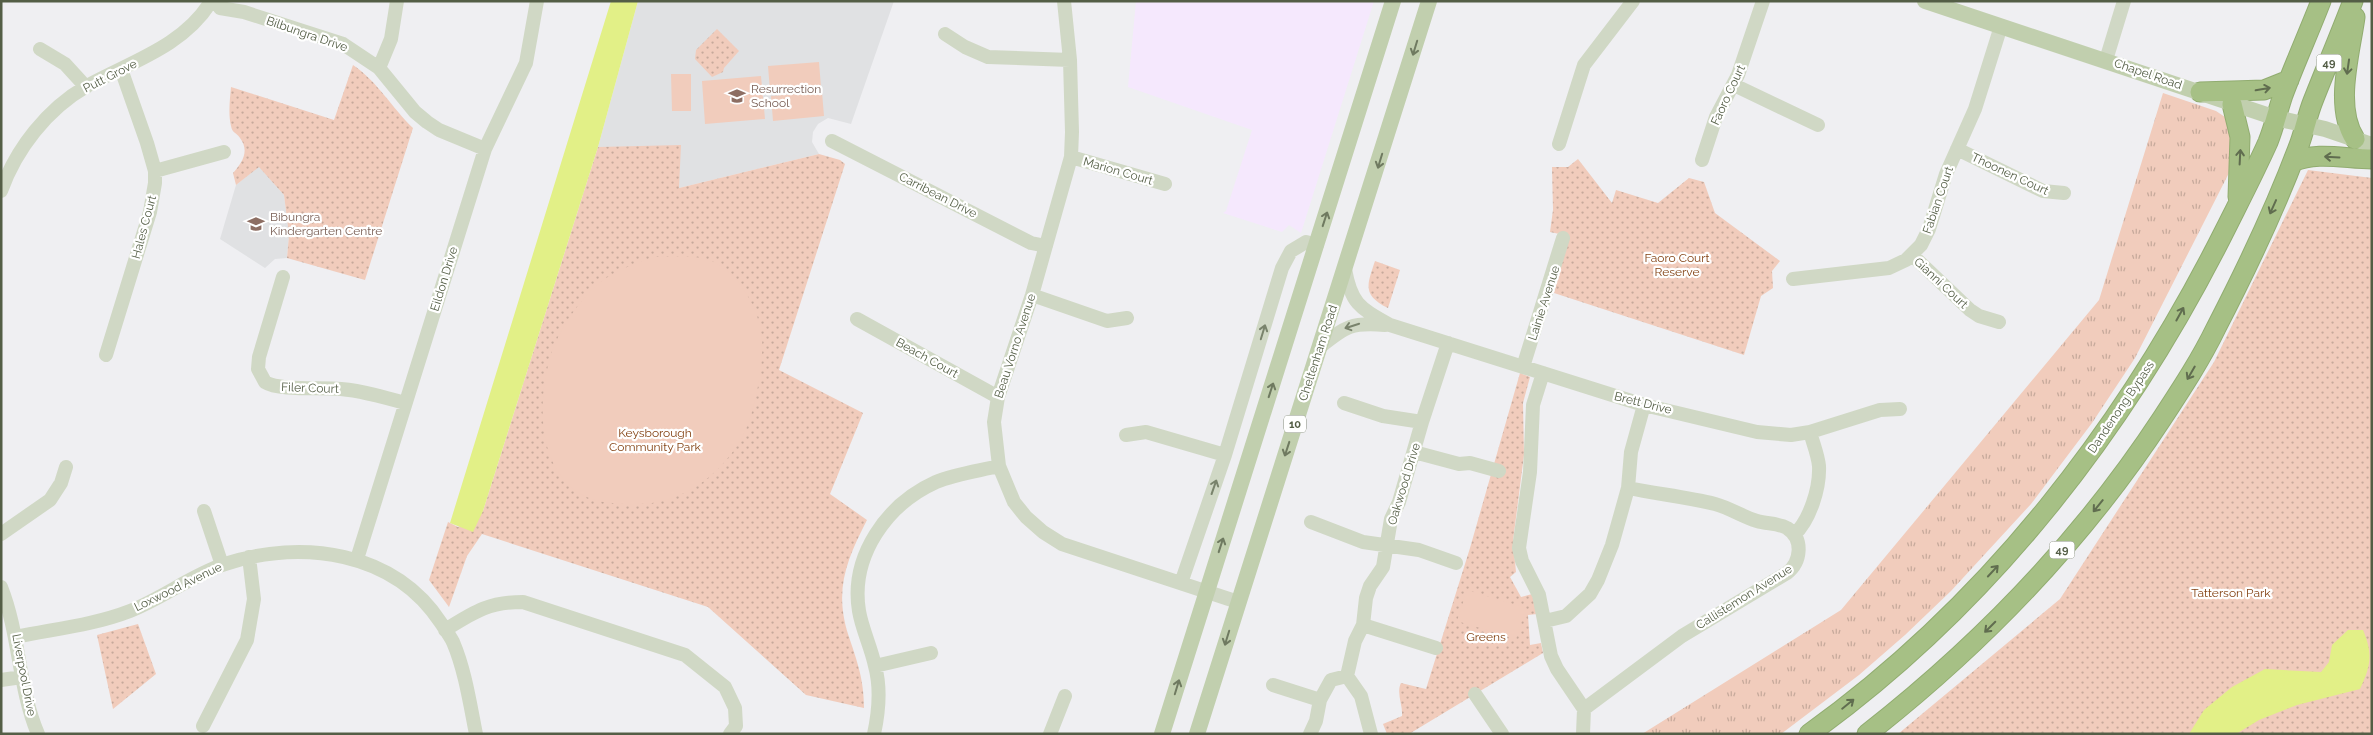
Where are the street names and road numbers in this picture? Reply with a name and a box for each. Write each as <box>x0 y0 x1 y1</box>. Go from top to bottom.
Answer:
street label: Bilbungra Drive <box>264 14 350 54</box>
road number: 49 <box>2316 54 2342 72</box>
street label: Putt Grove <box>81 56 139 96</box>
street label: Chapel Road <box>2112 56 2184 92</box>
street label: Faoro Court <box>1708 63 1748 127</box>
street label: Thoonen Court <box>1969 150 2051 198</box>
street label: Marion Court <box>1082 154 1154 188</box>
street label: Fabian Court <box>1920 165 1956 235</box>
street label: Carribean Drive <box>897 169 979 221</box>
street label: Hales Court <box>129 194 159 260</box>
street label: Eildon Drive <box>428 245 460 313</box>
street label: Gianni Court <box>1911 255 1971 311</box>
street label: Lainie Avenue <box>1525 264 1563 342</box>
street label: Beau Vorno Avenue <box>992 292 1038 400</box>
street label: Cheltenham Road <box>1296 303 1340 403</box>
street label: Beach Court <box>893 335 961 381</box>
street label: Dandenong Bypass <box>2085 358 2157 456</box>
street label: Filer Court <box>281 380 339 396</box>
street label: Brett Drive <box>1613 389 1673 417</box>
road number: 10 <box>1284 416 1306 432</box>
street label: Oakwood Drive <box>1385 441 1423 527</box>
road number: 49 <box>2050 542 2074 558</box>
street label: Loxwood Avenue <box>132 560 224 614</box>
street label: Callistemon Avenue <box>1693 562 1795 632</box>
street label: Liverpool Drive <box>9 633 39 717</box>

